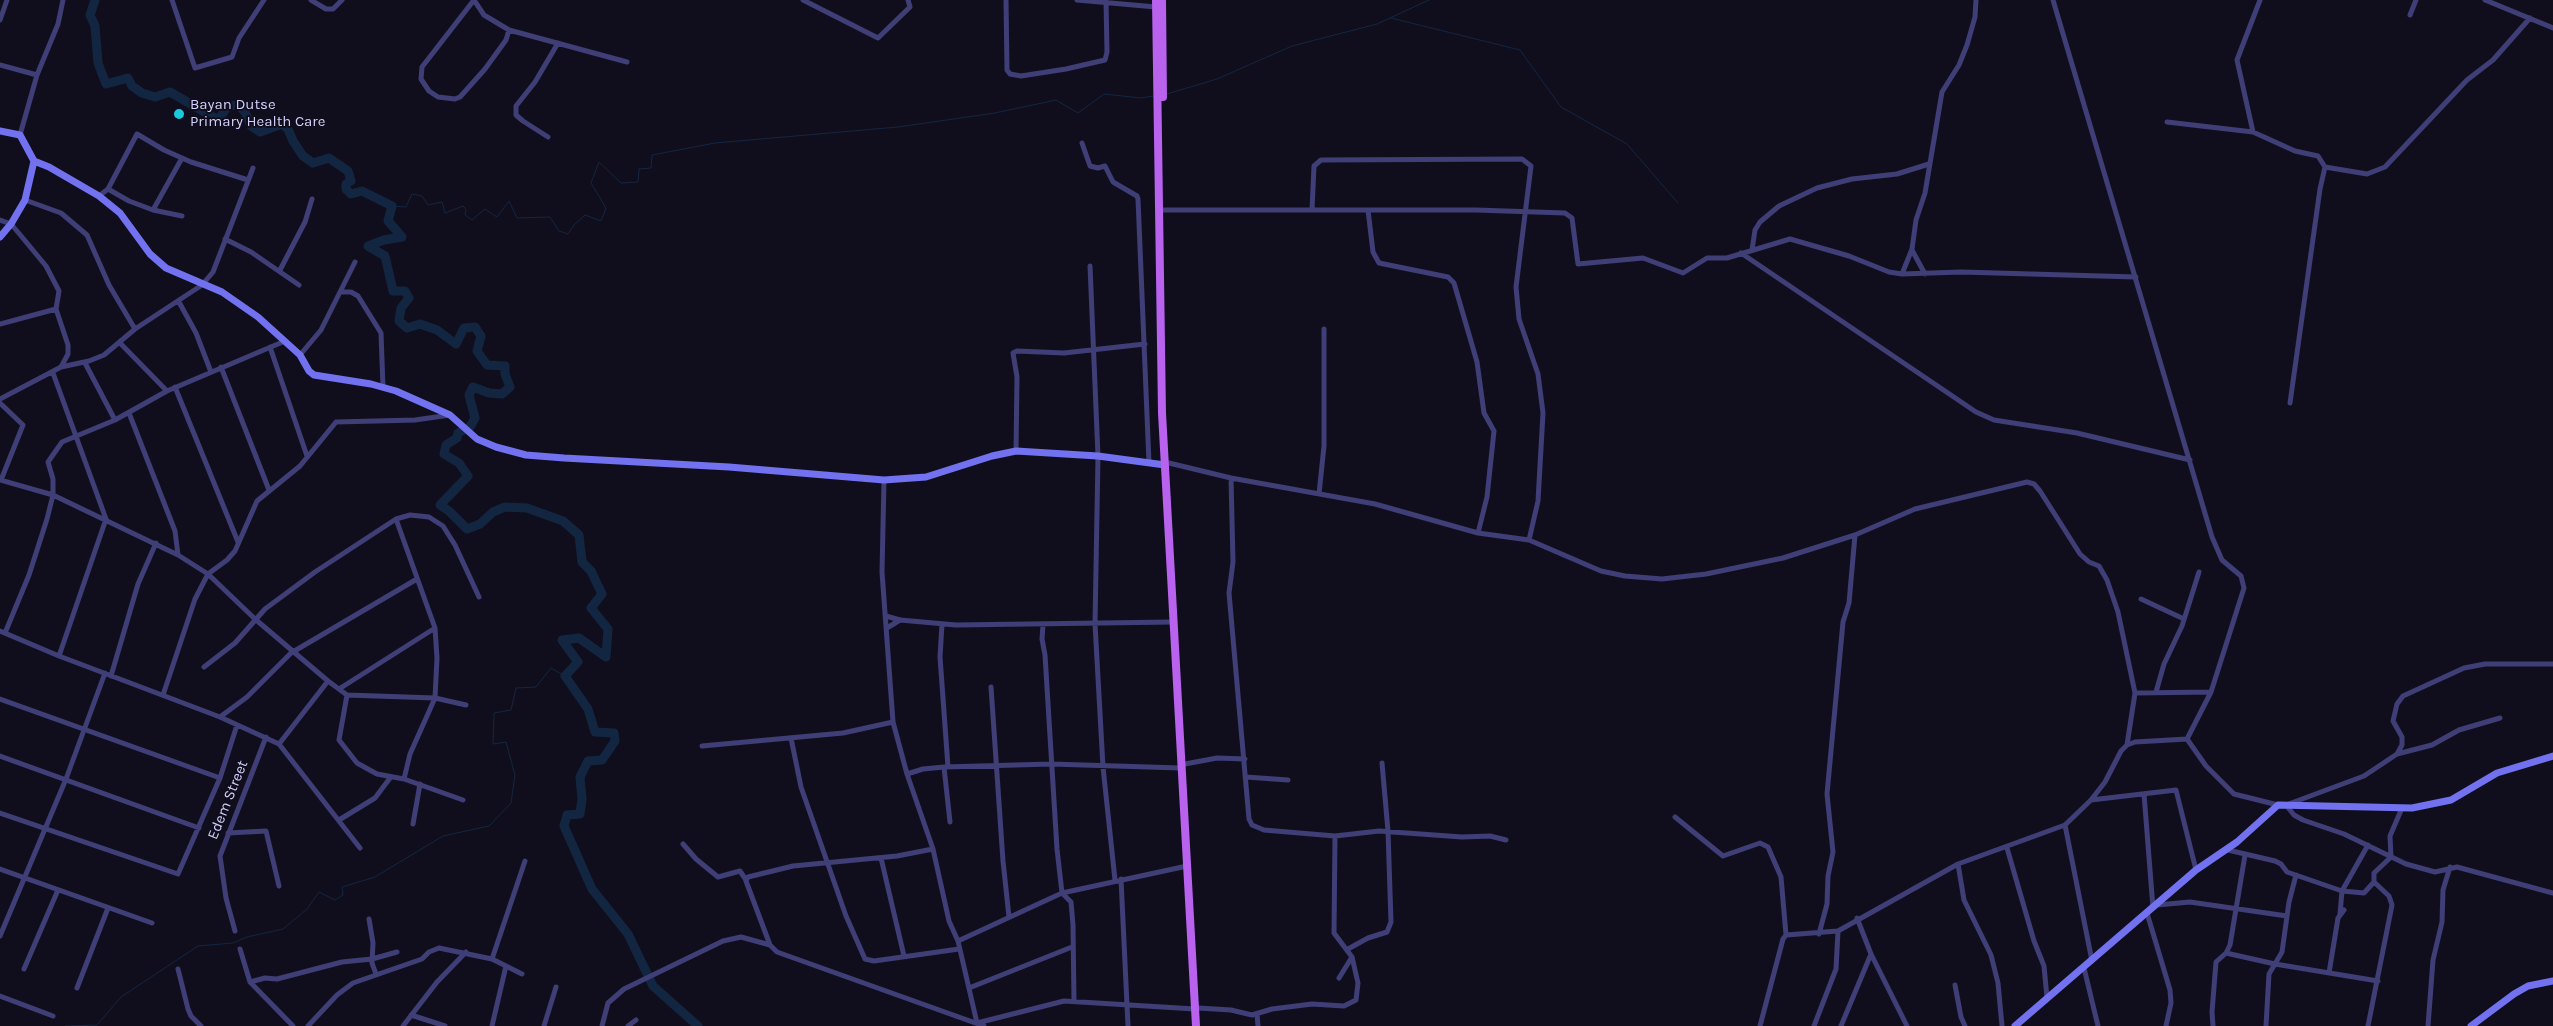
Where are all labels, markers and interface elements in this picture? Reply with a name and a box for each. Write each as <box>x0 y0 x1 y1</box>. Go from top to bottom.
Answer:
place label: Bayan Dutse Primary Health Care <box>190 96 325 131</box>
marker: Bayan Dutse Primary Health Care <box>172 107 186 121</box>
street label: Edem Street <box>204 758 252 842</box>

